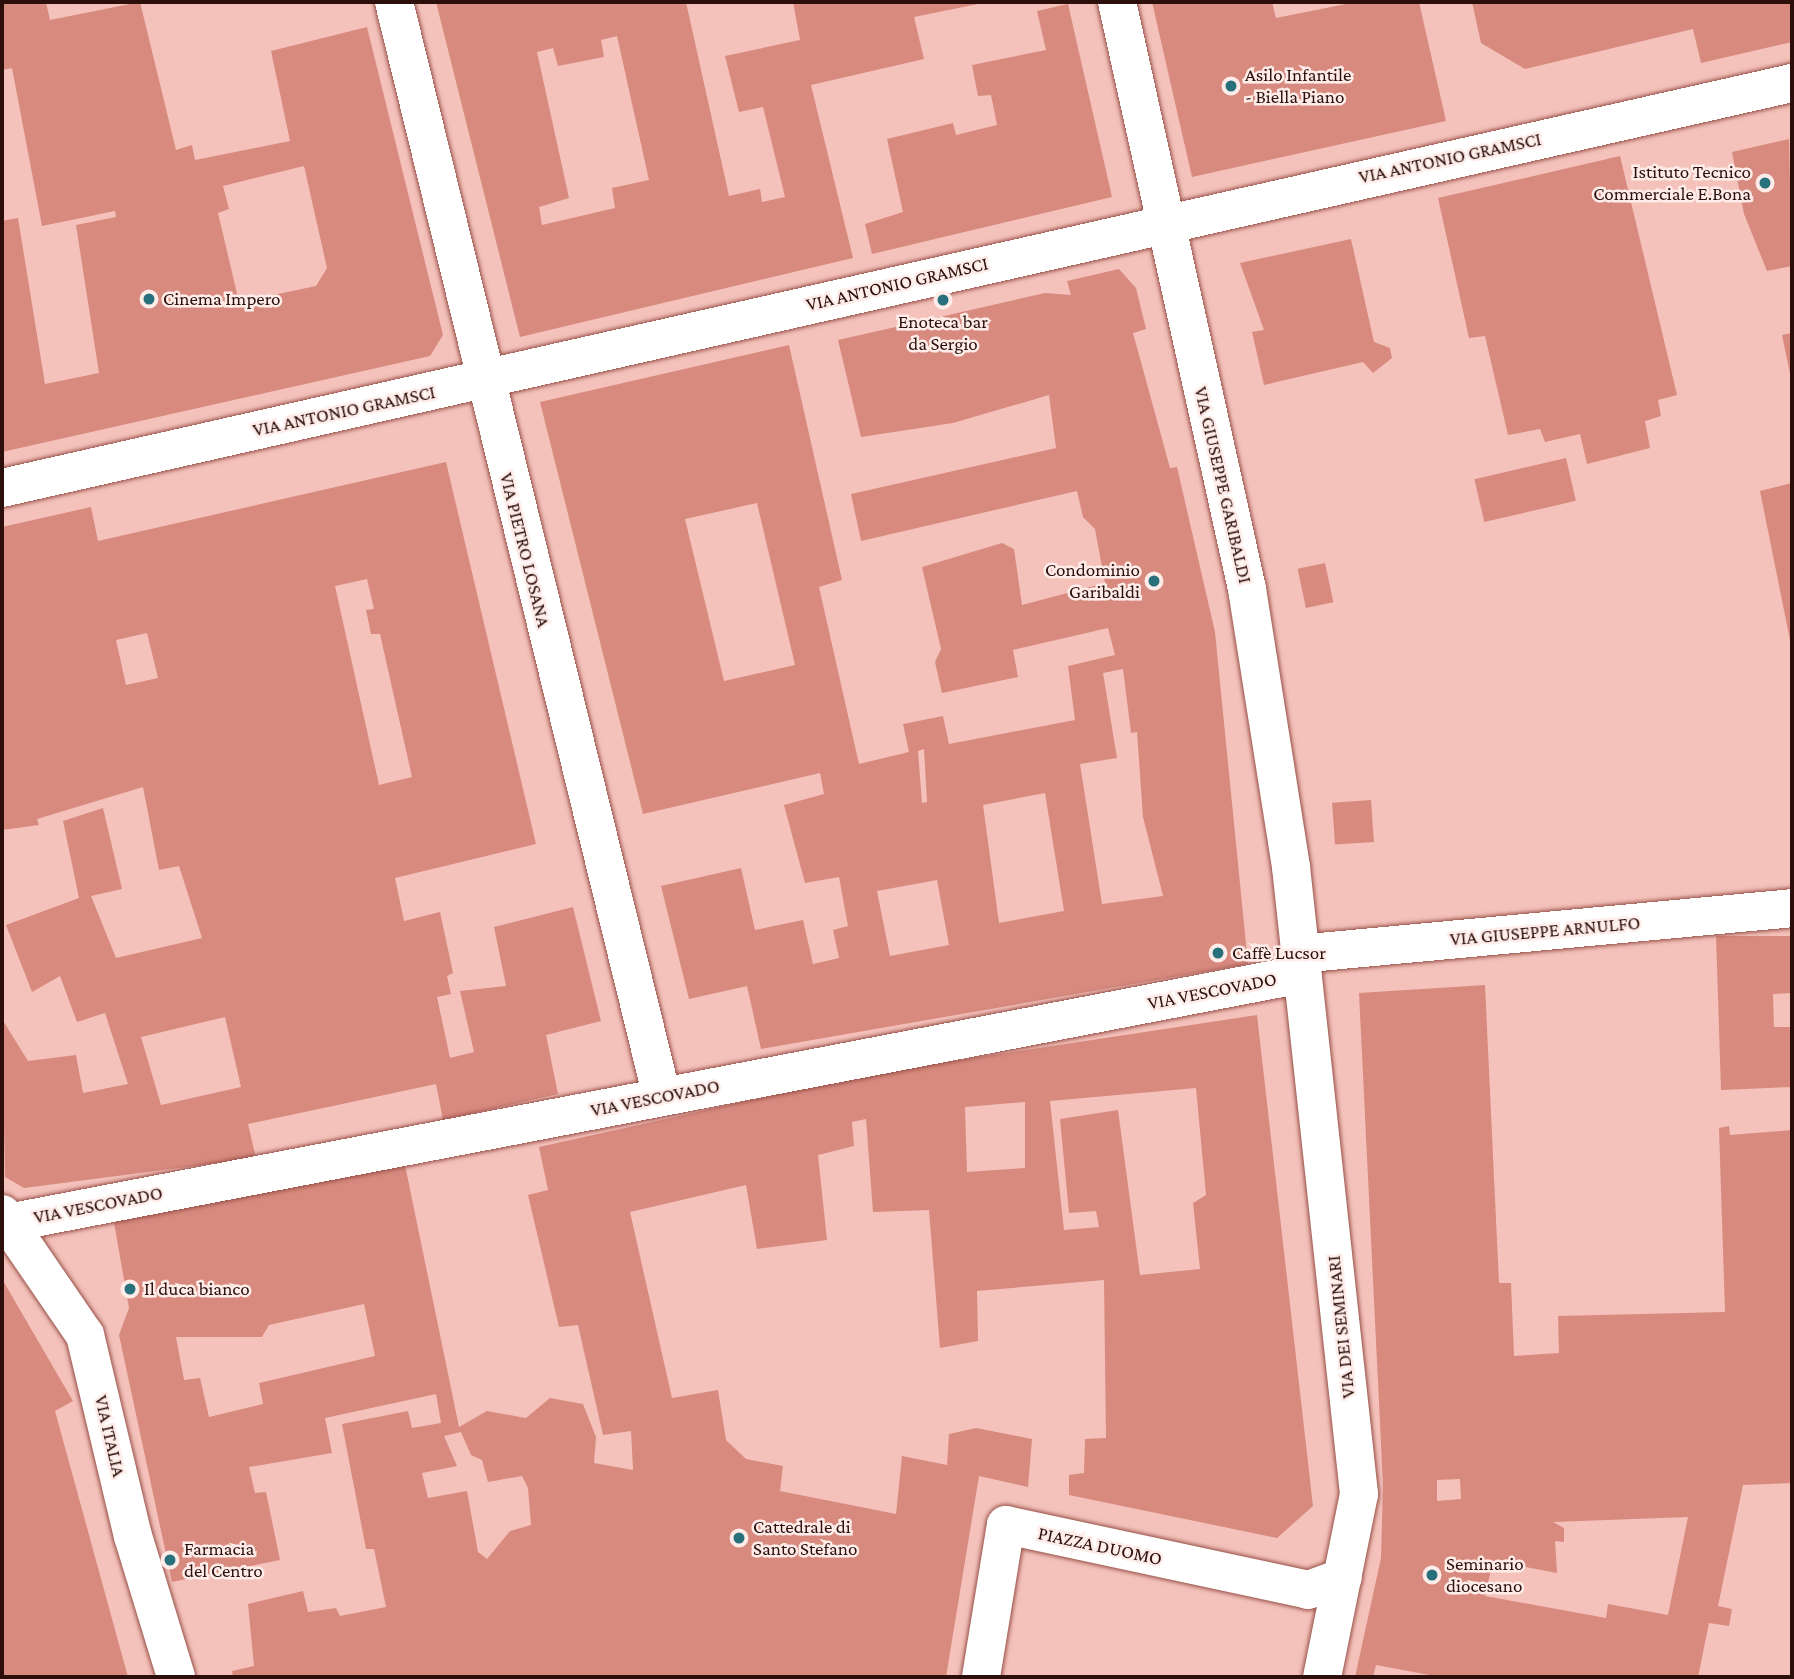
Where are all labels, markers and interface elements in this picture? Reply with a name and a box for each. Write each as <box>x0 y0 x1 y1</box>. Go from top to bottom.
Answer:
place label: Asilo Infantile - Biella Piano <box>1245 64 1351 108</box>
marker: Asilo Infantile - Biella Piano <box>1223 78 1239 94</box>
street label: VIA ANTONIO GRAMSCI <box>1357 128 1543 188</box>
place label: Istituto Tecnico Commerciale E.Bona <box>1593 161 1751 205</box>
marker: Istituto Tecnico Commerciale E.Bona <box>1757 175 1773 191</box>
street label: VIA ANTONIO GRAMSCI <box>804 252 990 316</box>
place label: Cinema Impero <box>163 288 280 310</box>
marker: Cinema Impero <box>141 291 157 307</box>
marker: Enoteca bar da Sergio <box>935 292 951 308</box>
place label: Enoteca bar da Sergio <box>898 311 988 355</box>
street label: VIA ANTONIO GRAMSCI <box>251 381 437 441</box>
street label: VIA GIUSEPPE GARIBALDI <box>1189 384 1257 586</box>
street label: VIA PIETRO LOSANA <box>495 470 555 630</box>
place label: Condominio Garibaldi <box>1045 559 1140 603</box>
marker: Condominio Garibaldi <box>1146 573 1162 589</box>
street label: VIA GIUSEPPE ARNULFO <box>1449 911 1641 951</box>
place label: Caffè Lucsor <box>1232 942 1326 964</box>
marker: Caffè Lucsor <box>1210 945 1226 961</box>
street label: VIA VESCOVADO <box>1146 967 1278 1015</box>
street label: VIA VESCOVADO <box>589 1074 721 1122</box>
street label: VIA VESCOVADO <box>32 1181 164 1229</box>
street label: VIA DEI SEMINARI <box>1322 1254 1360 1400</box>
place label: Il duca bianco <box>144 1278 250 1300</box>
marker: Il duca bianco <box>122 1281 138 1297</box>
street label: VIA ITALIA <box>90 1393 130 1479</box>
place label: Cattedrale di Santo Stefano <box>753 1516 857 1560</box>
street label: PIAZZA DUOMO <box>1036 1522 1164 1570</box>
marker: Cattedrale di Santo Stefano <box>731 1530 747 1546</box>
place label: Farmacia del Centro <box>184 1538 263 1582</box>
marker: Farmacia del Centro <box>162 1552 178 1568</box>
place label: Seminario diocesano <box>1446 1553 1524 1597</box>
marker: Seminario diocesano <box>1424 1567 1440 1583</box>

